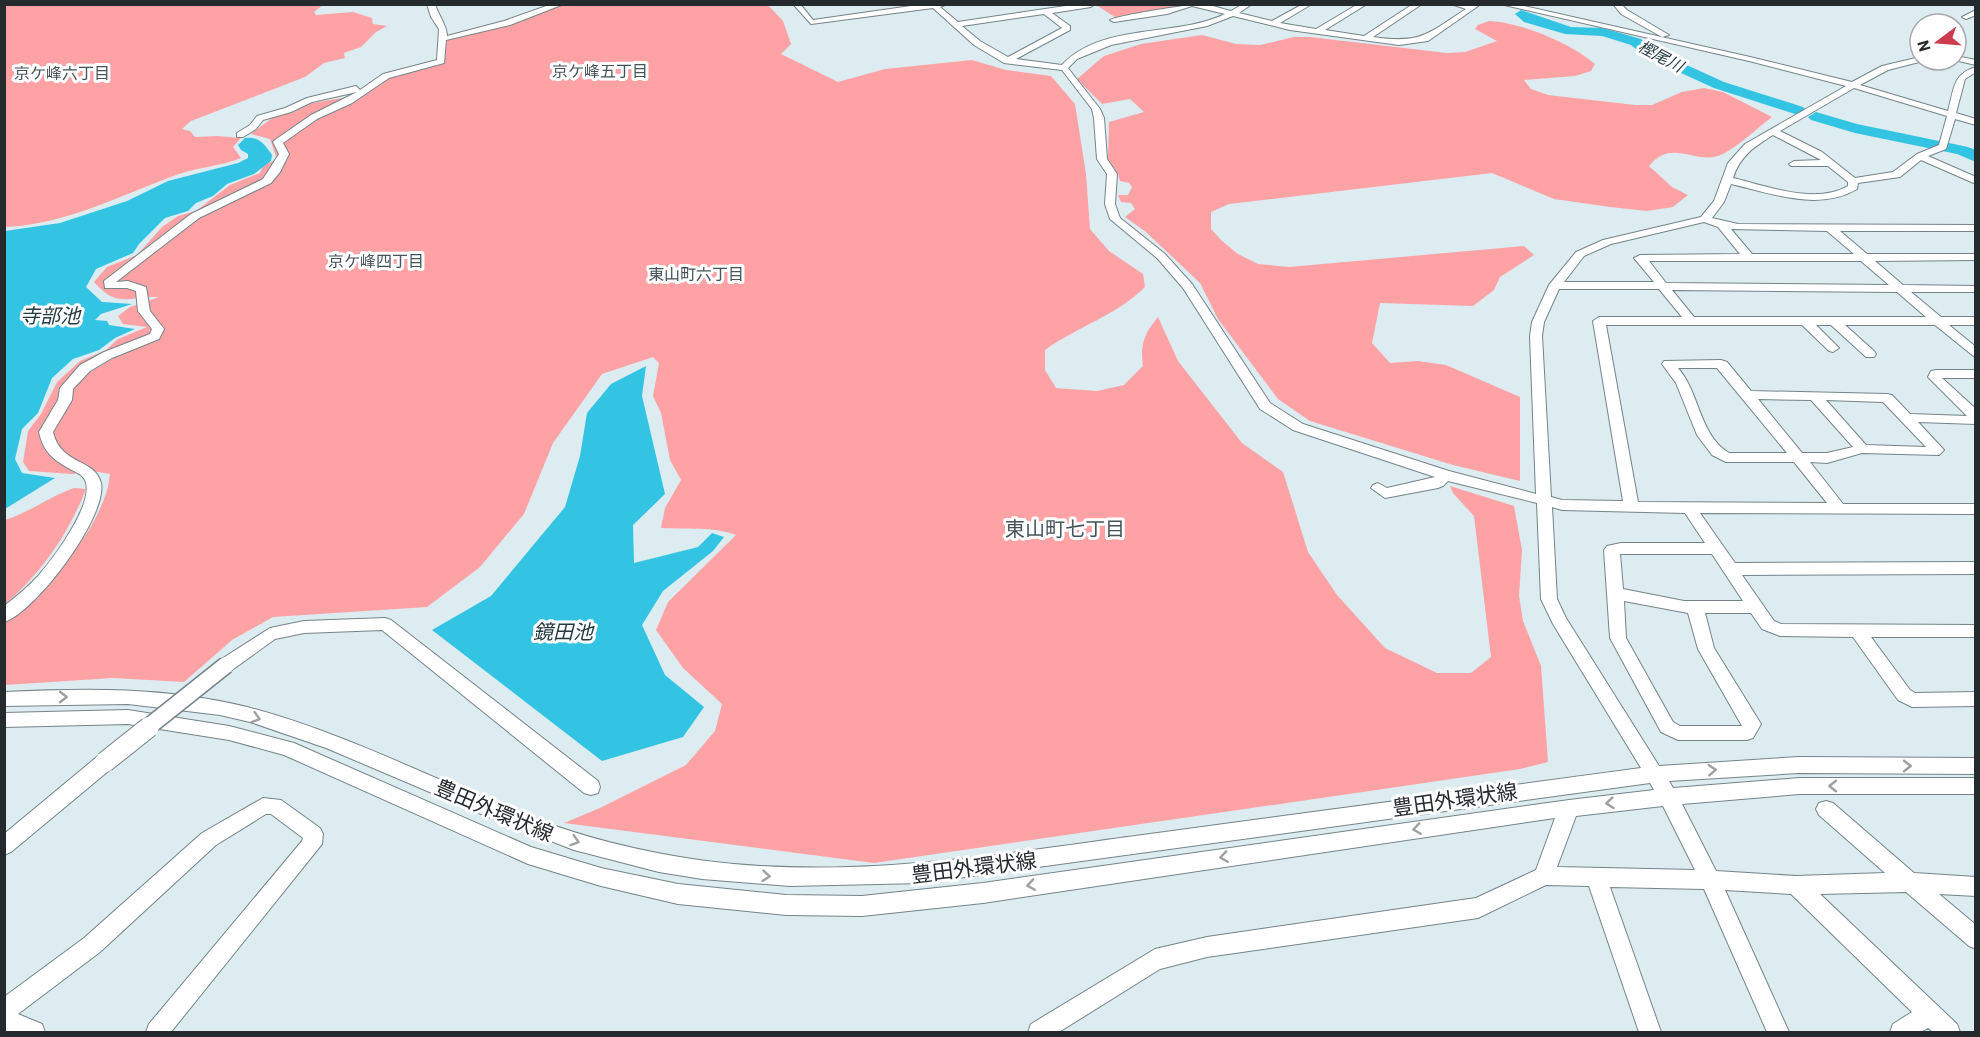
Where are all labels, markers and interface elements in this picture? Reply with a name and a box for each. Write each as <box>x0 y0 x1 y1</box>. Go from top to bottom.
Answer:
north arrow <box>1908 12 1968 72</box>
water label: 樫尾川 <box>1636 36 1689 76</box>
text: N <box>1913 39 1934 54</box>
district label: 京ケ峰五丁目 <box>552 61 648 80</box>
district label: 京ケ峰六丁目 <box>14 63 110 82</box>
district label: 京ケ峰四丁目 <box>328 251 424 270</box>
district label: 東山町六丁目 <box>648 264 744 283</box>
water label: 寺部池 <box>20 303 82 327</box>
district label: 東山町七丁目 <box>1005 516 1125 540</box>
water label: 鏡田池 <box>533 619 595 643</box>
one-way arrow <box>58 691 67 703</box>
one-way arrow <box>250 711 261 723</box>
one-way arrow <box>1903 760 1912 772</box>
one-way arrow <box>1708 763 1717 776</box>
street label: 豊田外環状線 <box>432 773 557 846</box>
street label: 豊田外環状線 <box>1391 777 1519 820</box>
one-way arrow <box>1829 780 1838 792</box>
one-way arrow <box>1606 796 1615 809</box>
one-way arrow <box>1412 823 1422 835</box>
one-way arrow <box>569 834 580 846</box>
street label: 豊田外環状線 <box>910 846 1038 887</box>
one-way arrow <box>1219 850 1229 862</box>
one-way arrow <box>762 869 771 882</box>
one-way arrow <box>1026 878 1036 891</box>

